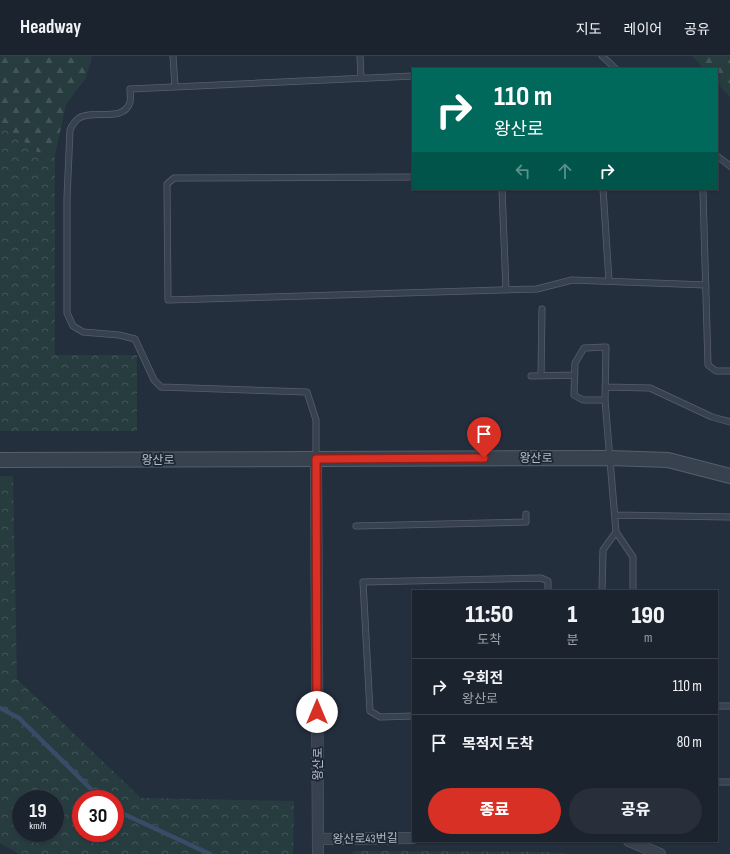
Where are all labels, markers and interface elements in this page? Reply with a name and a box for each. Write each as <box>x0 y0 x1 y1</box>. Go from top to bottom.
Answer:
text: Headway <box>20 16 81 39</box>
text: 지도 <box>576 21 602 38</box>
text: 레이어 <box>624 21 662 38</box>
text: 공유 <box>684 21 710 38</box>
text: 110 m <box>494 80 552 113</box>
icon: right <box>428 84 480 136</box>
text: 왕산로 <box>494 119 544 140</box>
icon: left <box>512 160 534 182</box>
icon: ahead <box>554 160 576 182</box>
icon: right <box>596 160 618 182</box>
pin <box>467 417 501 458</box>
icon: arrive <box>473 423 495 445</box>
street label: 왕산로 <box>519 451 553 466</box>
street label: 왕산로 <box>141 453 175 468</box>
text: 11:50 <box>465 600 513 629</box>
text: 1 <box>567 600 577 629</box>
text: 190 <box>632 601 665 630</box>
text: m <box>644 630 652 646</box>
text: 도착 <box>477 632 501 648</box>
text: 분 <box>566 632 578 648</box>
text: 우회전 <box>462 669 503 688</box>
icon: right <box>428 676 450 698</box>
text: 110 m <box>673 677 702 696</box>
position arrow <box>296 691 338 733</box>
text: 왕산로 <box>462 691 498 707</box>
icon: arrive <box>428 732 450 754</box>
text: 80 m <box>677 733 702 752</box>
text: 목적지 도착 <box>462 735 533 754</box>
street label: 왕산로 <box>311 747 326 781</box>
button: 종료 <box>428 788 561 834</box>
button: 공유 <box>569 788 702 834</box>
speed limit sign: 30 <box>72 790 124 842</box>
text: 19 <box>29 799 47 823</box>
text: km/h <box>29 820 47 832</box>
street label: 왕산로43번길 <box>332 831 398 847</box>

